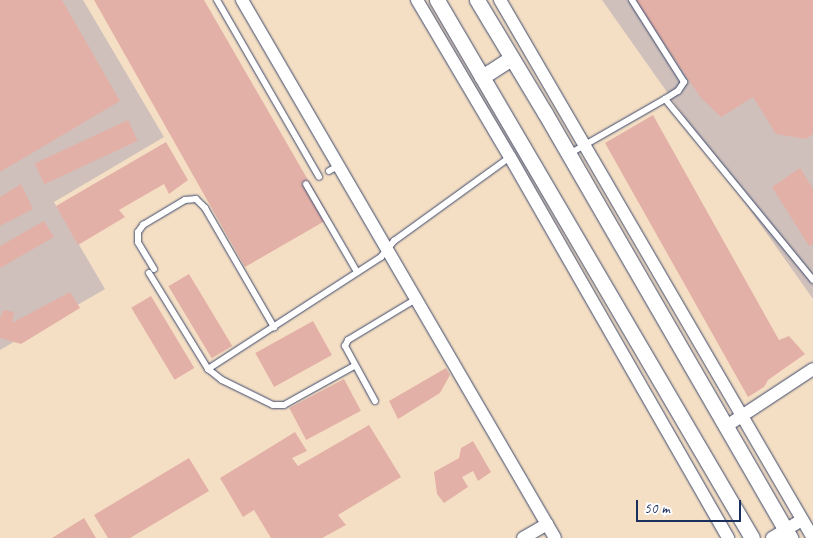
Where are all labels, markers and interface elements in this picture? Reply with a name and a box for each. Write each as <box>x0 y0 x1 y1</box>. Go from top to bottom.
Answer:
scale bar <box>638 490 743 522</box>
text: 50 m <box>644 499 670 518</box>

